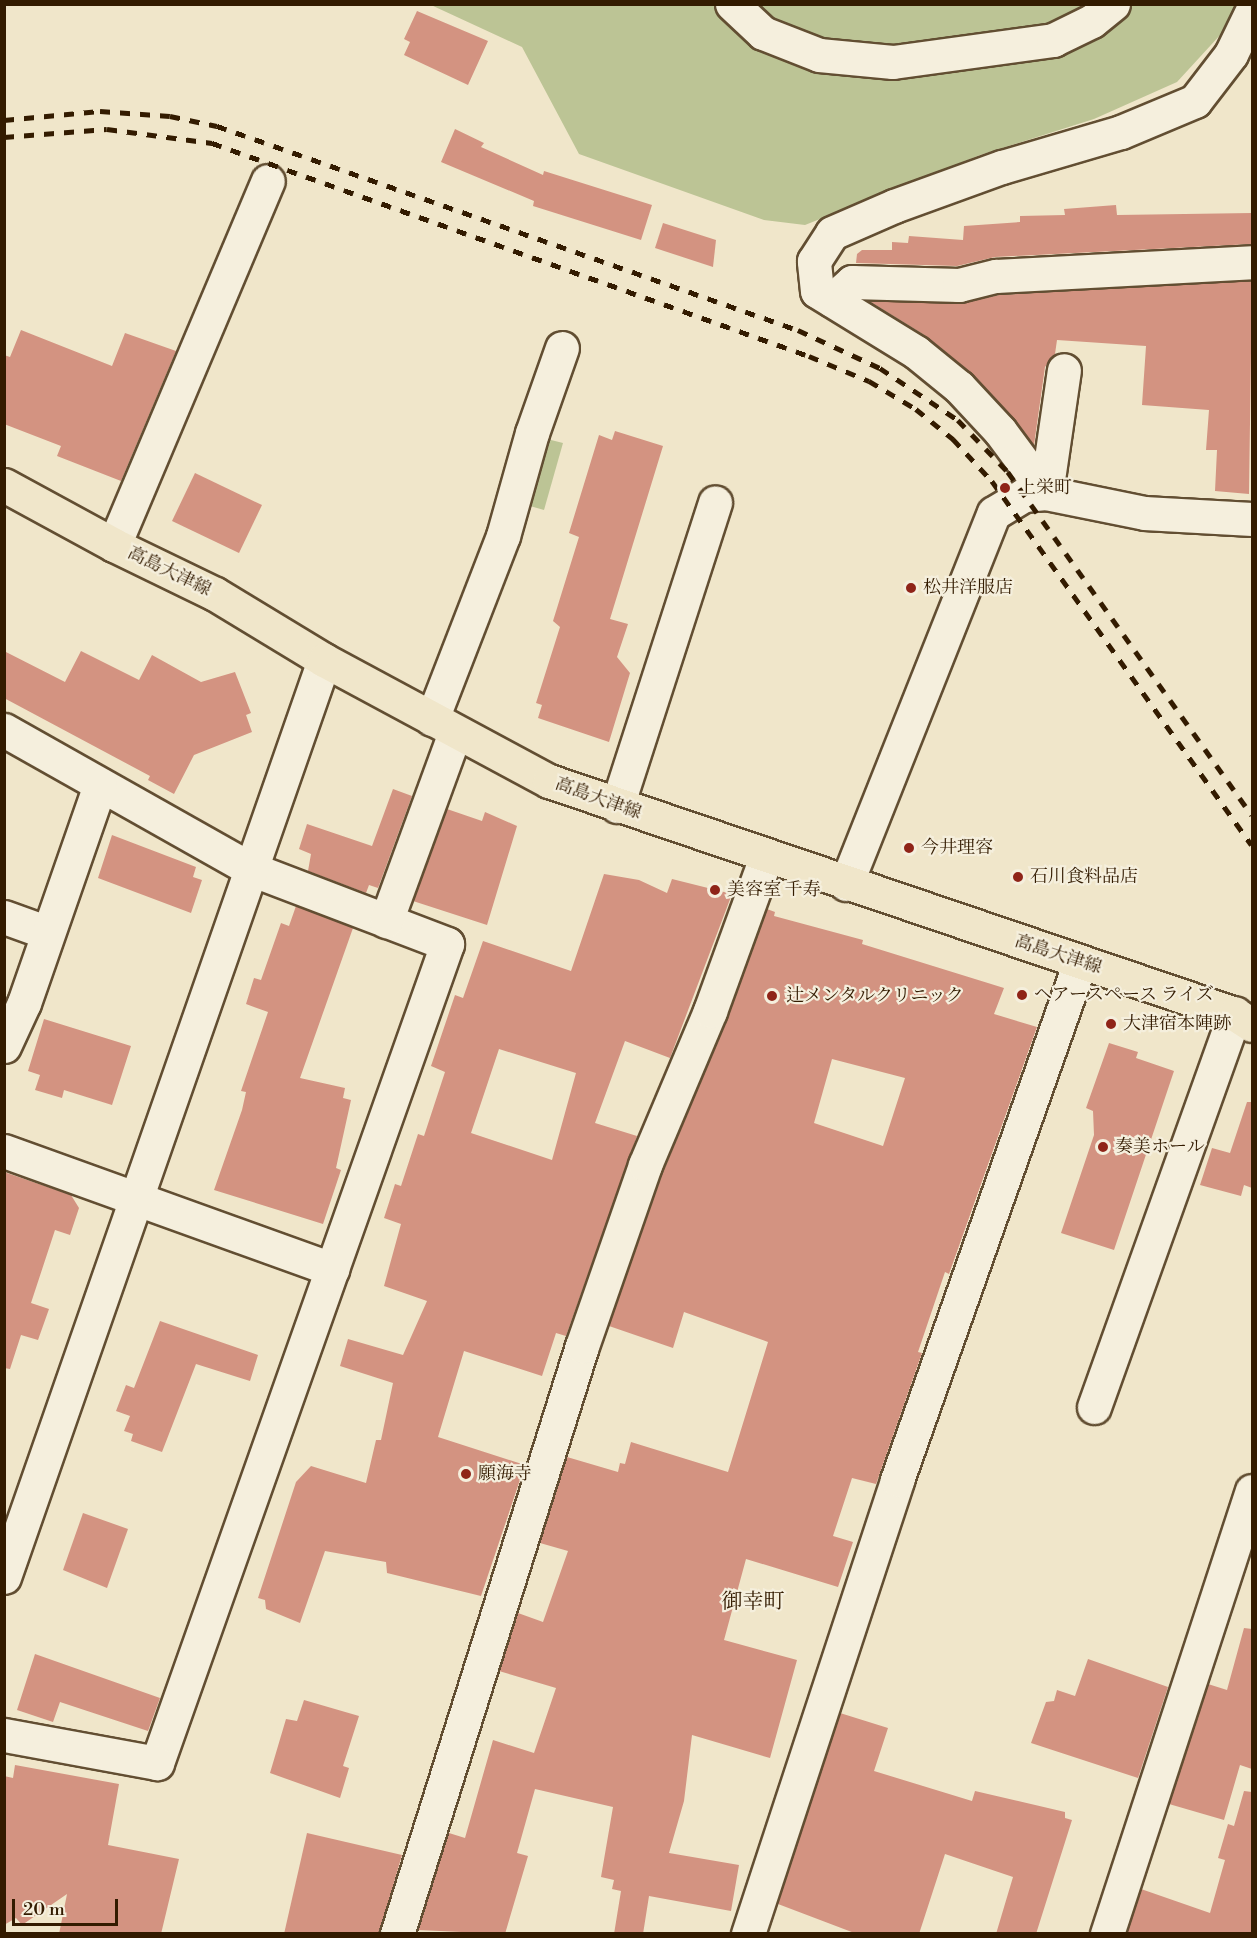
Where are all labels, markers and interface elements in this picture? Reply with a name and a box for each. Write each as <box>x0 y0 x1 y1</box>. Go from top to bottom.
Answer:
place label: 上栄町 <box>1018 477 1072 499</box>
marker: 上栄町 <box>996 479 1014 497</box>
street label: 高島大津線 <box>124 543 214 601</box>
place label: 松井洋服店 <box>923 577 1013 599</box>
marker: 松井洋服店 <box>904 581 918 595</box>
street label: 高島大津線 <box>552 773 644 825</box>
place label: 今井理容 <box>921 837 993 859</box>
marker: 今井理容 <box>902 841 916 855</box>
place label: 石川食料品店 <box>1030 866 1138 888</box>
marker: 石川食料品店 <box>1011 870 1025 884</box>
place label: 美容室 千寿 <box>727 879 821 901</box>
marker: 美容室 千寿 <box>708 883 722 897</box>
street label: 高島大津線 <box>1012 931 1104 979</box>
place label: ヘアースペース ライズ <box>1034 984 1217 1006</box>
place label: 辻メンタルクリニック <box>786 985 966 1007</box>
marker: 辻メンタルクリニック <box>763 987 781 1005</box>
marker: ヘアースペース ライズ <box>1015 988 1029 1002</box>
place label: 大津宿本陣跡 <box>1123 1013 1231 1035</box>
marker: 大津宿本陣跡 <box>1104 1017 1118 1031</box>
place label: 奏美ホール <box>1115 1136 1205 1158</box>
marker: 奏美ホール <box>1096 1140 1110 1154</box>
place label: 願海寺 <box>478 1463 532 1485</box>
marker: 願海寺 <box>459 1467 473 1481</box>
district label: 御幸町 <box>722 1589 784 1615</box>
scale bar <box>15 1887 122 1925</box>
text: 20 m <box>23 1898 65 1921</box>

